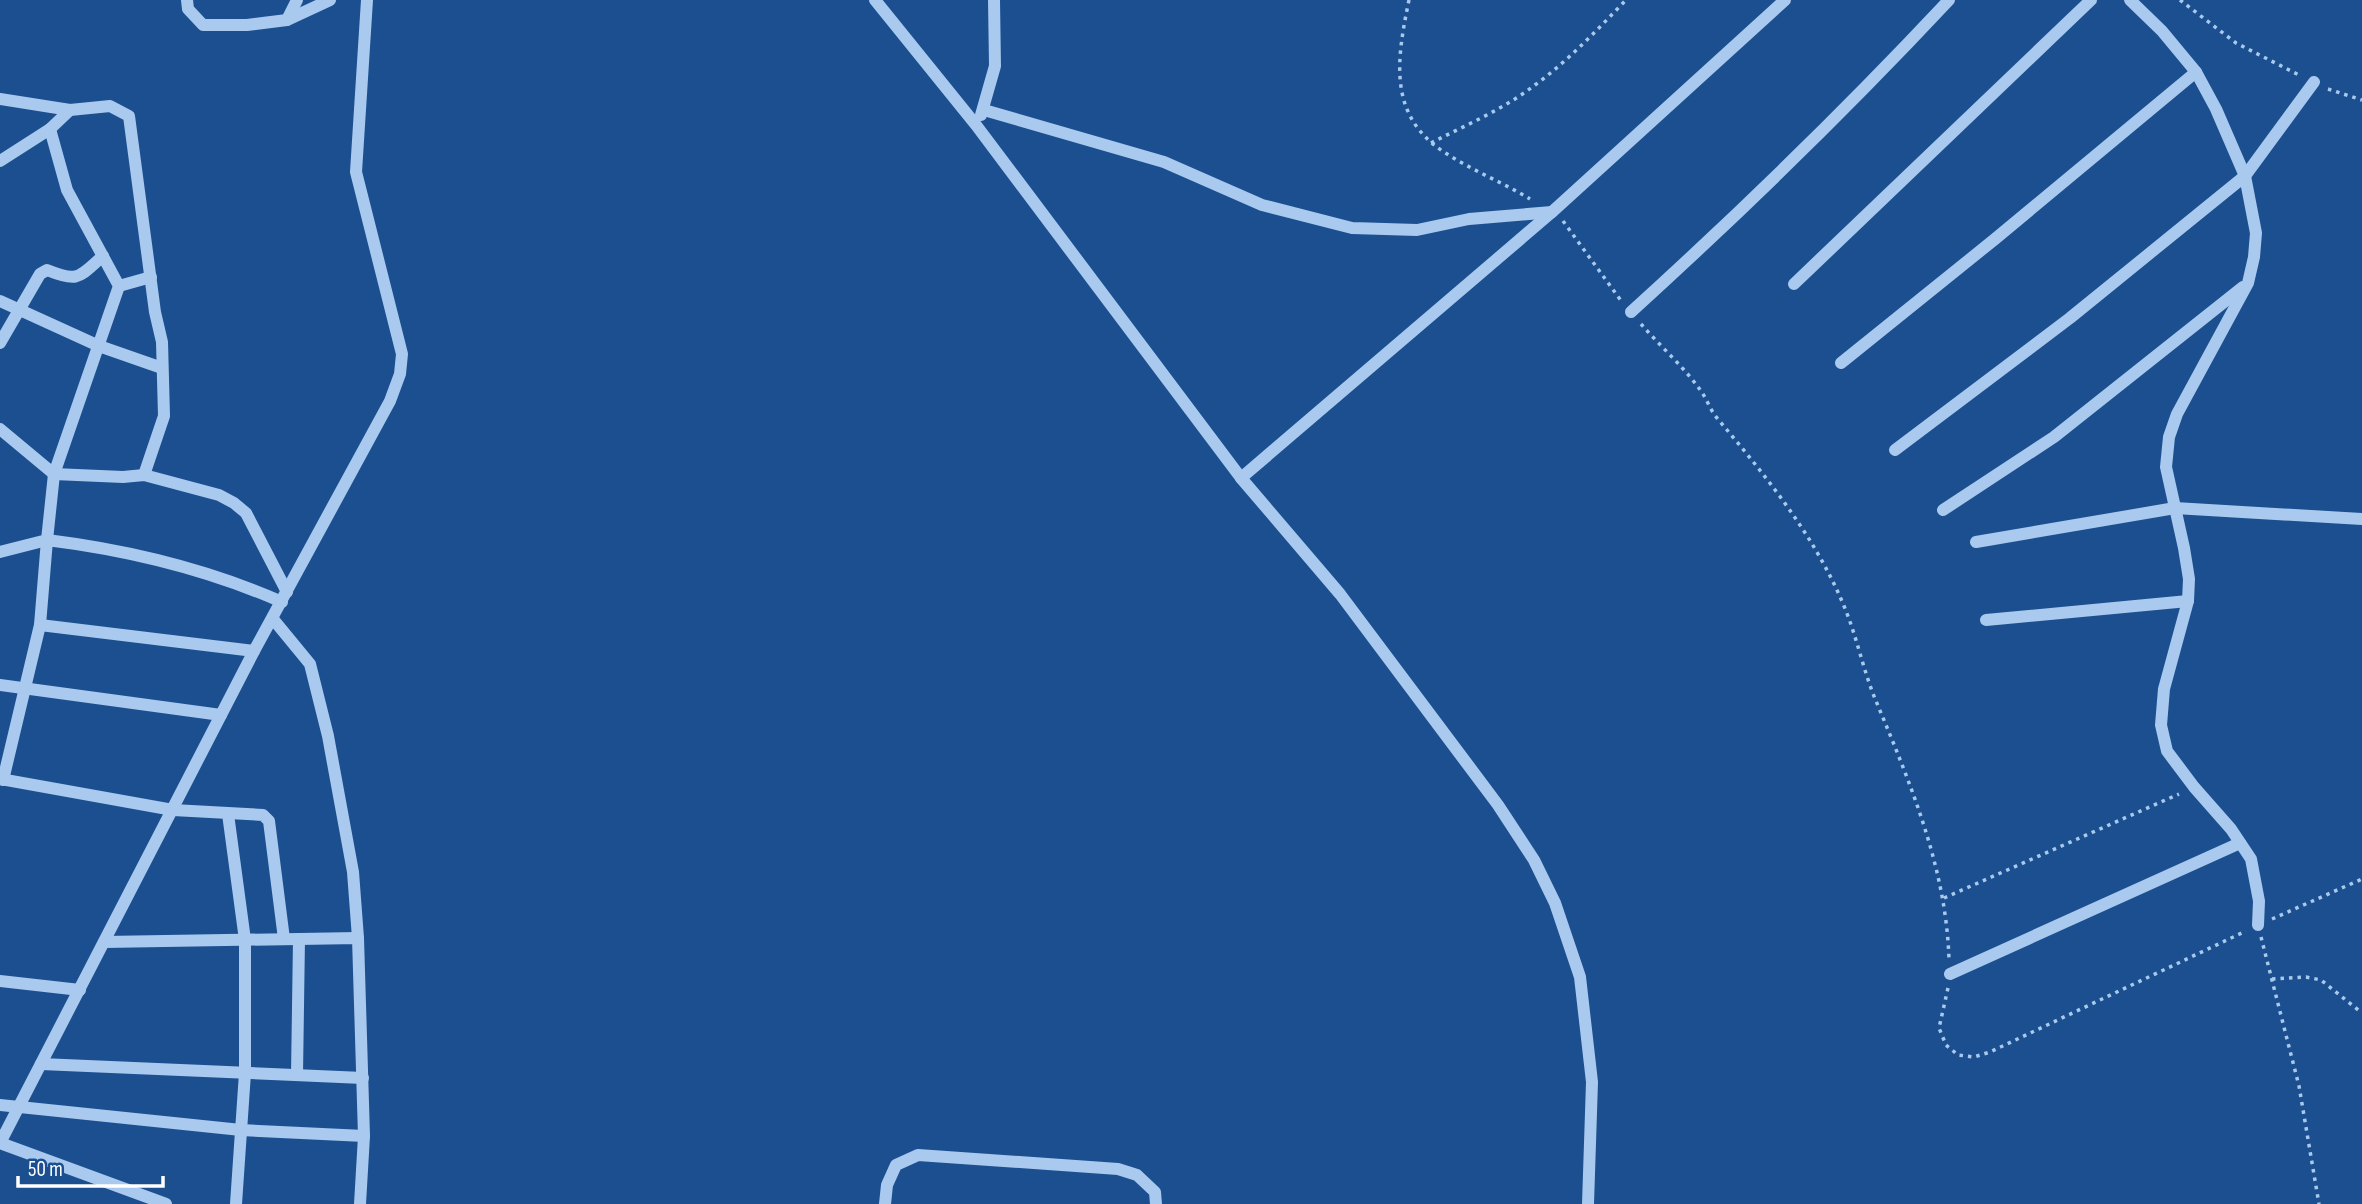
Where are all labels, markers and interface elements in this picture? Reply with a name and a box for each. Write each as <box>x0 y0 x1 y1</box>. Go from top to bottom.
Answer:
scale bar <box>18 1144 163 1188</box>
text: 50 m <box>28 1157 63 1182</box>

